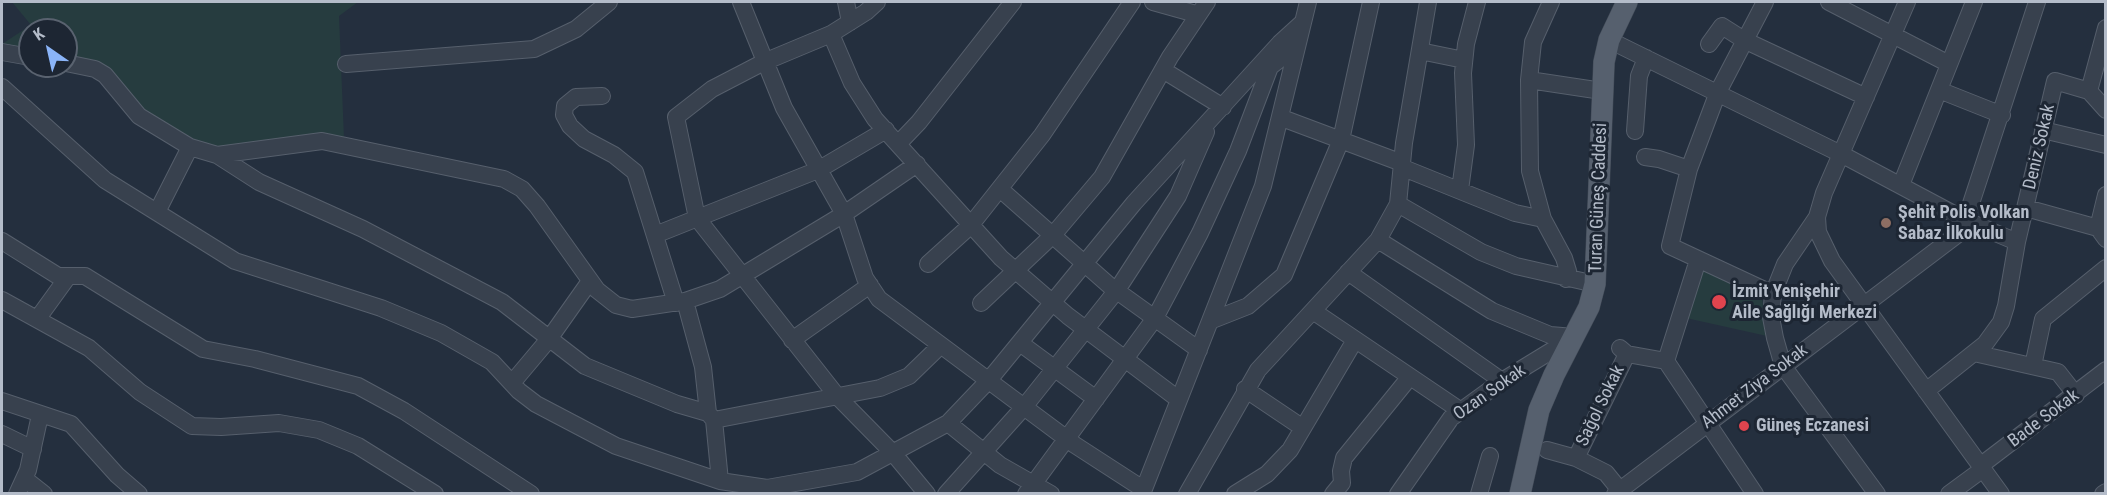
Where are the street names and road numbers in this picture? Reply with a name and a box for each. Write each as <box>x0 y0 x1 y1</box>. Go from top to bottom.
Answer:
street label: Deniz Sokak <box>2020 102 2060 192</box>
street label: Turan Güneş Caddesi <box>1586 123 1612 273</box>
street label: Ahmet Ziya Sokak <box>1698 340 1812 434</box>
street label: Ozan Sokak <box>1450 360 1530 426</box>
street label: Sağol Sokak <box>1572 362 1630 450</box>
street label: Bade Sokak <box>2004 385 2084 453</box>

